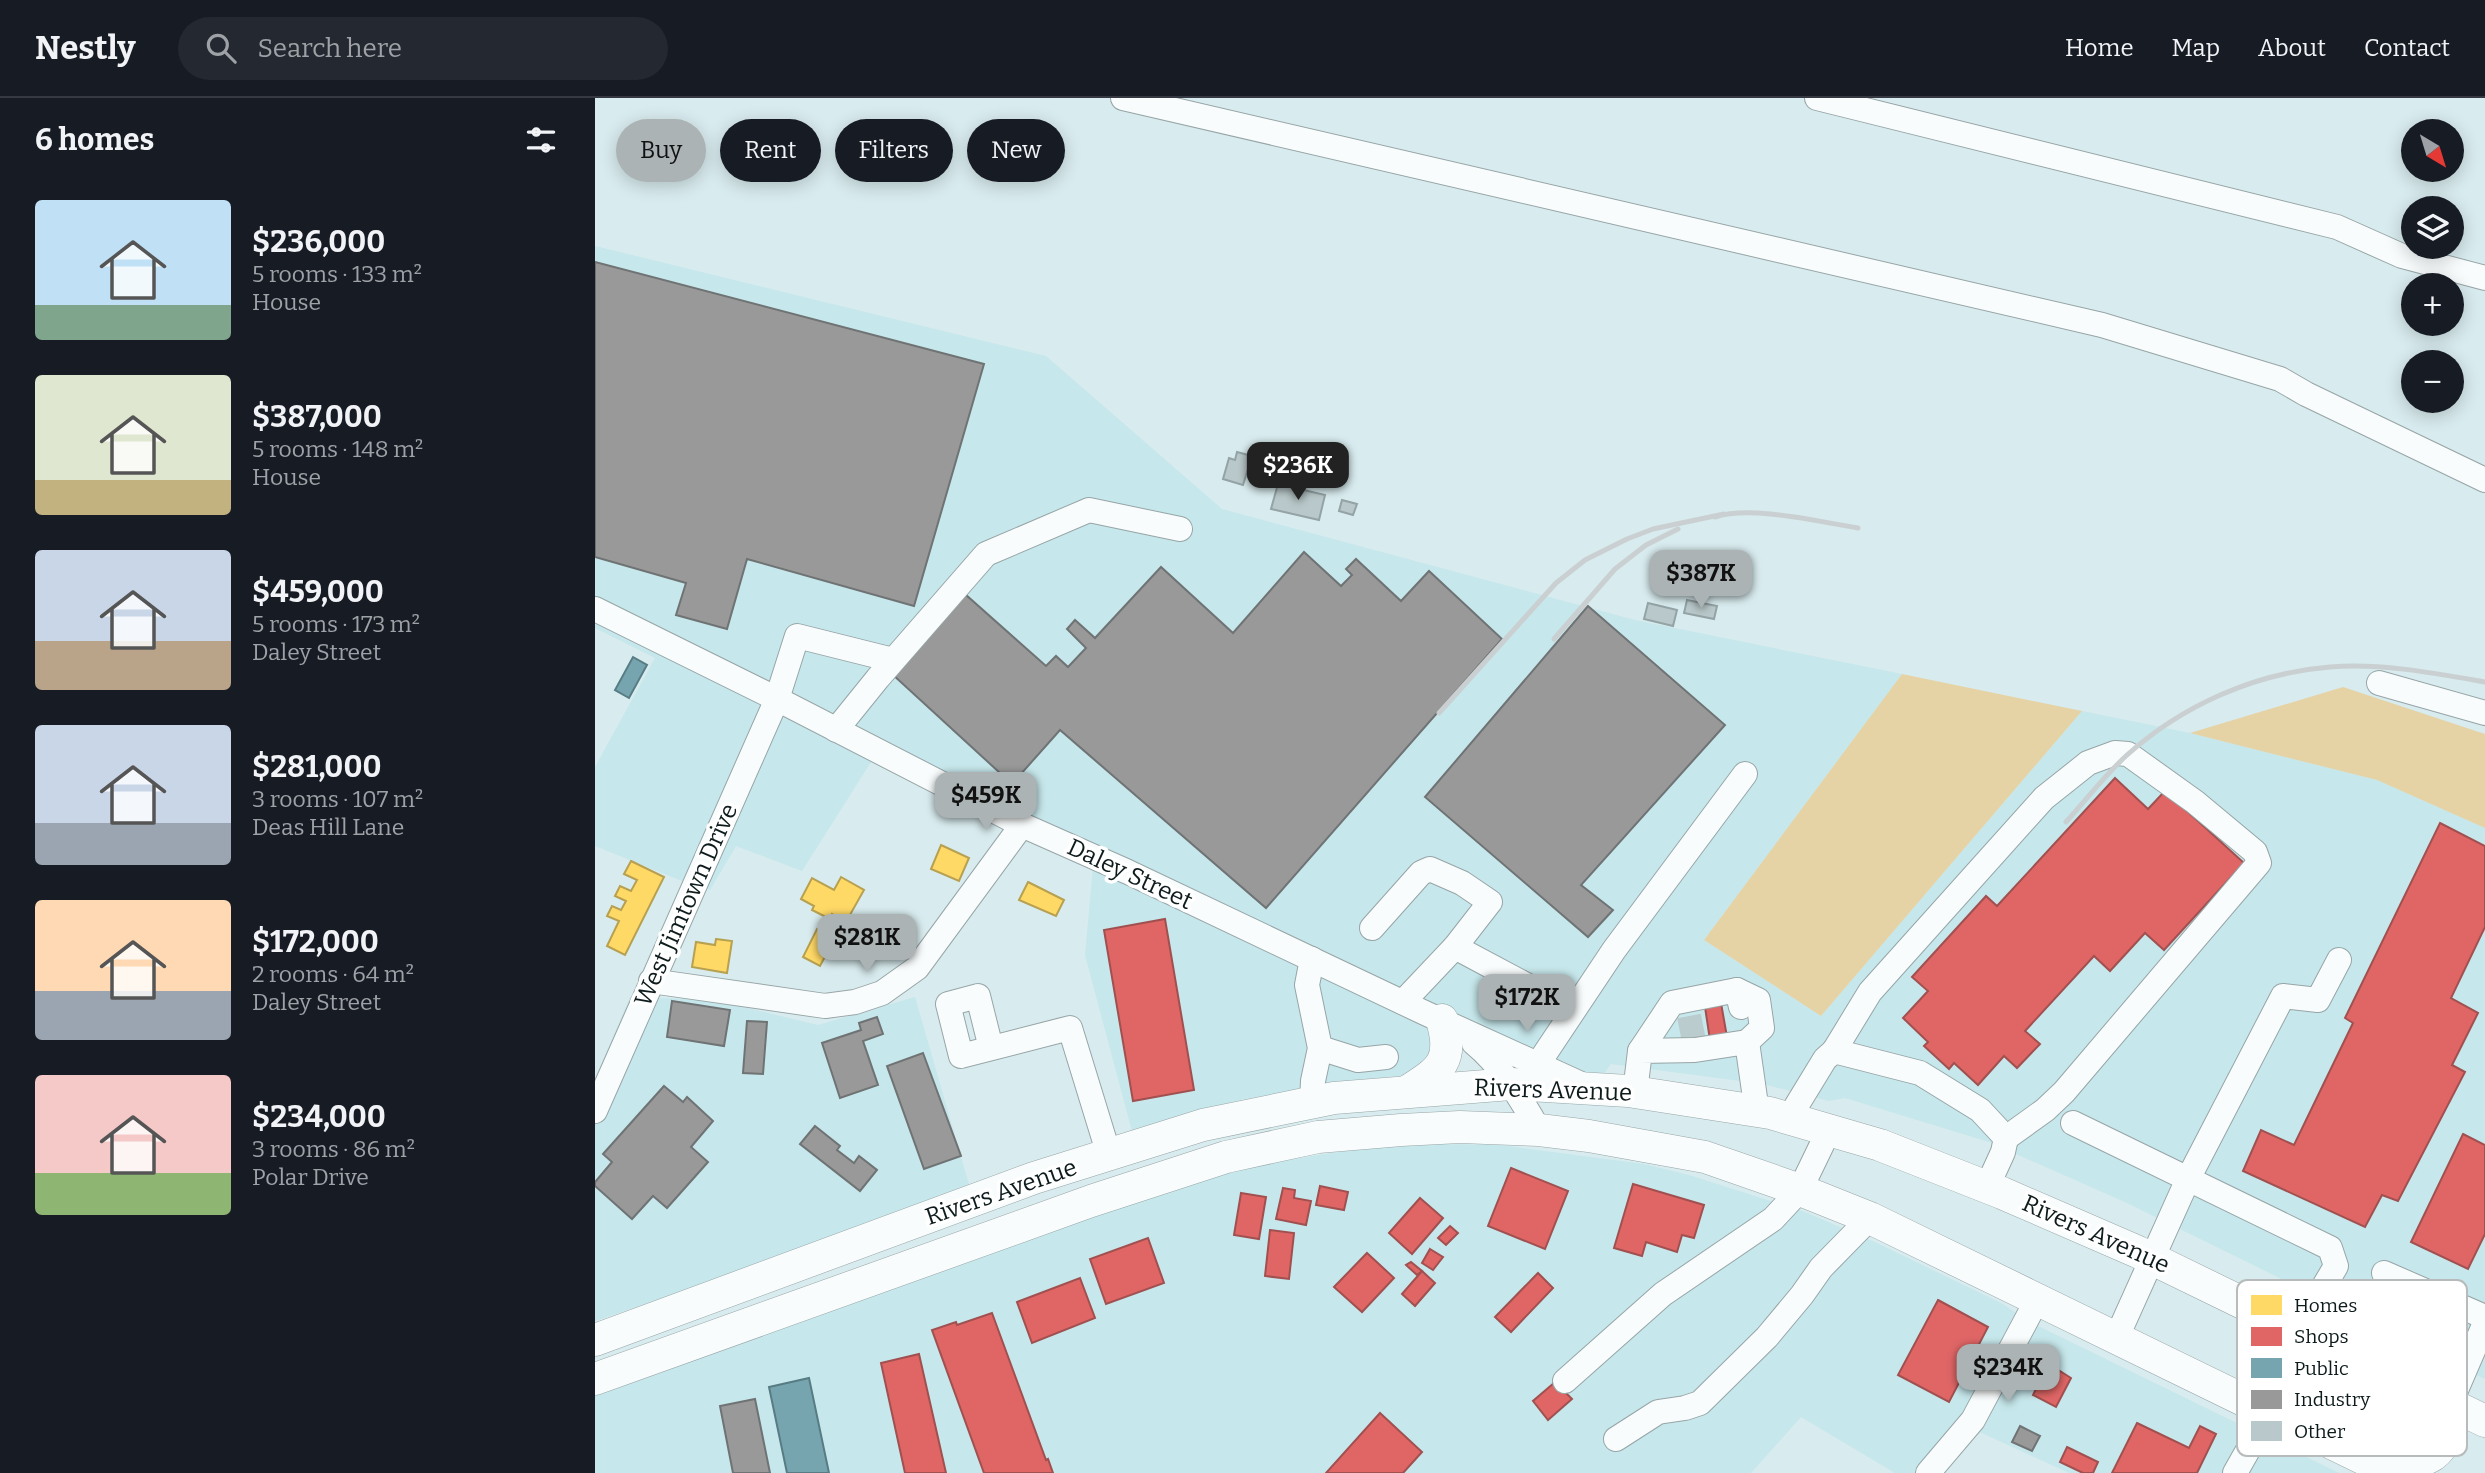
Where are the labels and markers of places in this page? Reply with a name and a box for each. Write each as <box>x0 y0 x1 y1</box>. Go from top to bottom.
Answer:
pin: $236K <box>1249 442 1347 502</box>
pin: $387K <box>1652 550 1750 610</box>
pin: $459K <box>937 772 1035 832</box>
pin: $281K <box>818 914 916 974</box>
pin: $172K <box>1478 974 1576 1034</box>
pin: $234K <box>1959 1344 2057 1404</box>

